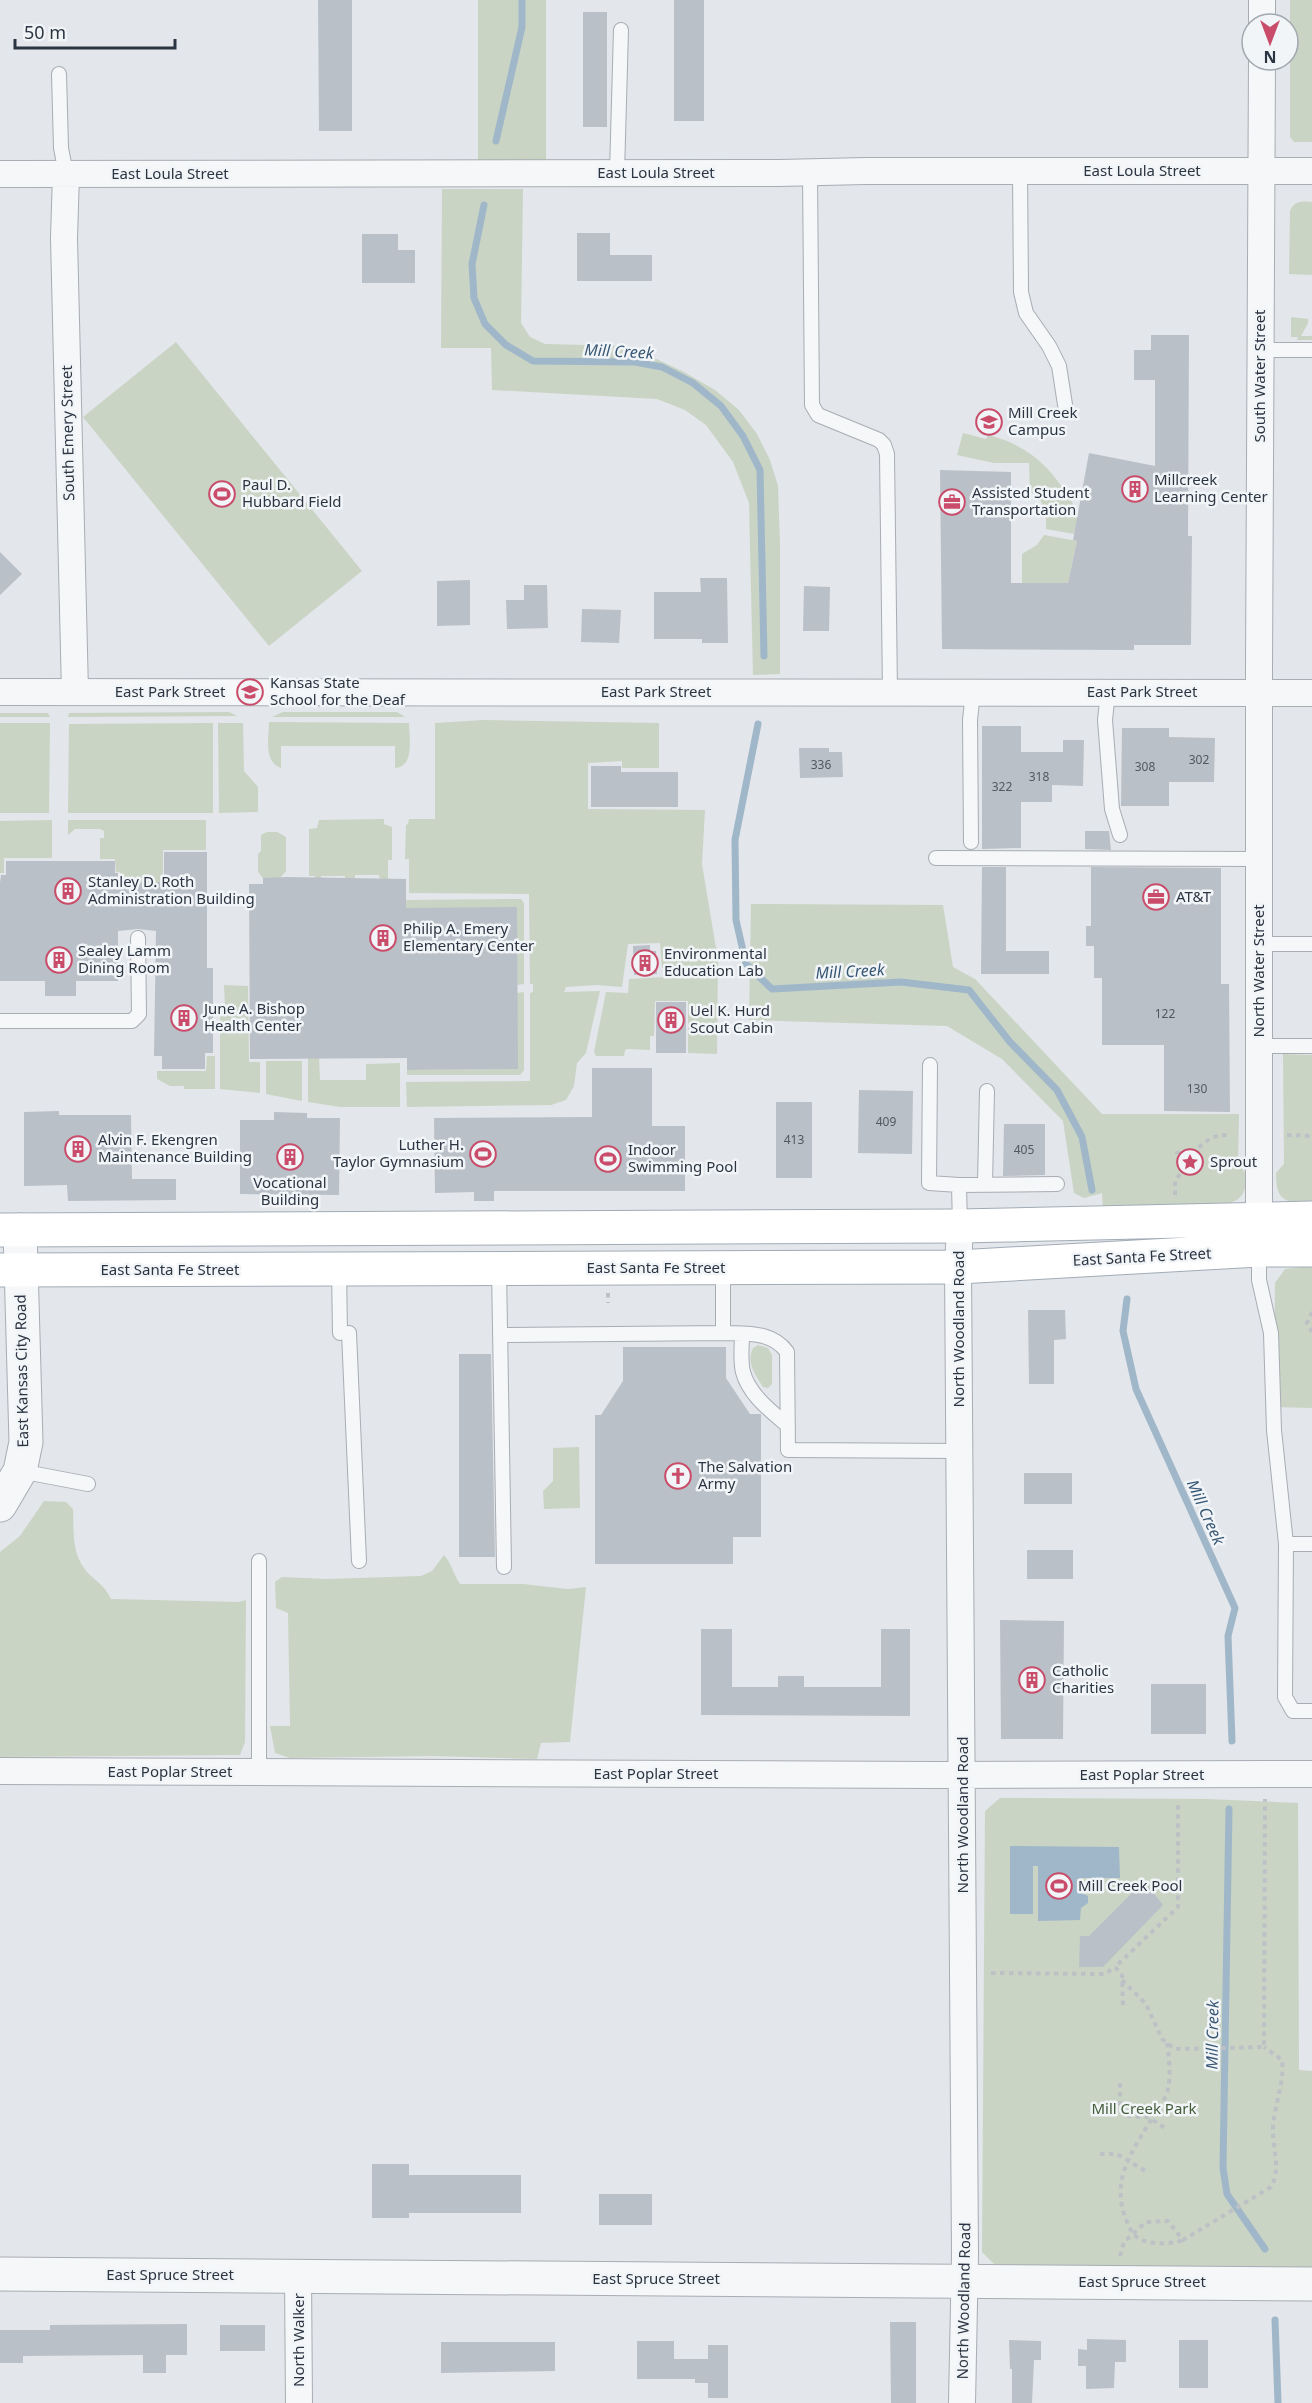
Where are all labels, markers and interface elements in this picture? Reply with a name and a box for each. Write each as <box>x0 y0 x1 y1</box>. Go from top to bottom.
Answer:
scale bar <box>15 12 176 50</box>
north arrow <box>1240 12 1300 72</box>
text: 50 m <box>24 20 66 44</box>
text: N <box>1263 46 1277 68</box>
street label: East Loula Street <box>1083 160 1201 180</box>
street label: East Loula Street <box>597 162 715 182</box>
street label: East Loula Street <box>111 163 229 183</box>
street label: South Water Street <box>1249 309 1269 443</box>
water label: Mill Creek <box>584 338 655 364</box>
street label: South Emery Street <box>56 364 78 501</box>
place label: Mill Creek Campus <box>1008 402 1077 439</box>
school or university icon: Mill Creek Campus <box>974 407 1004 437</box>
place label: Millcreek Learning Center <box>1154 469 1268 506</box>
place label: Paul D. Hubbard Field <box>242 474 341 511</box>
building icon: Millcreek Learning Center <box>1120 474 1150 504</box>
sports icon: Paul D. Hubbard Field <box>207 479 237 509</box>
place label: Assisted Student Transportation <box>972 482 1090 519</box>
office icon: Assisted Student Transportation <box>937 487 967 517</box>
place label: Kansas State School for the Deaf <box>270 672 406 709</box>
school or university icon: Kansas State School for the Deaf <box>235 677 265 707</box>
street label: East Park Street <box>115 681 226 701</box>
street label: East Park Street <box>601 681 712 701</box>
street label: East Park Street <box>1087 681 1198 701</box>
house number: 302 <box>1189 751 1209 768</box>
house number: 336 <box>811 756 831 773</box>
house number: 308 <box>1135 758 1155 775</box>
house number: 318 <box>1029 768 1049 785</box>
house number: 322 <box>992 778 1012 795</box>
place label: Stanley D. Roth Administration Building <box>88 871 255 908</box>
building icon: Stanley D. Roth Administration Building <box>53 876 83 906</box>
office icon: AT&T <box>1141 882 1171 912</box>
place label: AT&T <box>1176 886 1212 906</box>
street label: North Water Street <box>1248 904 1268 1038</box>
place label: Philip A. Emery Elementary Center <box>403 918 534 955</box>
building icon: Philip A. Emery Elementary Center <box>368 923 398 953</box>
place label: Sealey Lamm Dining Room <box>78 940 171 977</box>
place label: Environmental Education Lab <box>664 943 767 980</box>
building icon: Sealey Lamm Dining Room <box>44 945 74 975</box>
building icon: Environmental Education Lab <box>630 948 660 978</box>
water label: Mill Creek <box>815 958 886 984</box>
place label: June A. Bishop Health Center <box>202 998 305 1035</box>
place label: Uel K. Hurd Scout Cabin <box>690 1000 773 1037</box>
building icon: June A. Bishop Health Center <box>169 1003 199 1033</box>
building icon: Uel K. Hurd Scout Cabin <box>656 1005 686 1035</box>
house number: 122 <box>1155 1005 1175 1022</box>
house number: 130 <box>1187 1080 1207 1097</box>
house number: 409 <box>876 1113 896 1130</box>
place label: Alvin F. Ekengren Maintenance Building <box>98 1129 252 1166</box>
house number: 413 <box>784 1131 804 1148</box>
building icon: Alvin F. Ekengren Maintenance Building <box>63 1134 93 1164</box>
place label: Luther H. Taylor Gymnasium <box>333 1134 464 1171</box>
sports icon: Luther H. Taylor Gymnasium <box>468 1139 498 1169</box>
place label: Indoor Swimming Pool <box>628 1139 737 1176</box>
house number: 405 <box>1014 1141 1034 1158</box>
building icon: Vocational Building <box>275 1142 305 1172</box>
sports icon: Indoor Swimming Pool <box>593 1144 623 1174</box>
place icon: Sprout <box>1175 1147 1205 1177</box>
place label: Sprout <box>1210 1151 1258 1171</box>
place label: Vocational Building <box>253 1172 327 1209</box>
street label: East Santa Fe Street <box>1072 1242 1212 1270</box>
street label: North Woodland Road <box>948 1250 968 1408</box>
street label: East Santa Fe Street <box>587 1257 726 1277</box>
street label: East Santa Fe Street <box>101 1259 240 1279</box>
street label: East Kansas City Road <box>10 1294 32 1448</box>
place label: The Salvation Army <box>698 1456 792 1493</box>
church icon: The Salvation Army <box>663 1461 693 1491</box>
water label: Mill Creek <box>1182 1476 1231 1549</box>
place label: Catholic Charities <box>1052 1660 1114 1697</box>
building icon: Catholic Charities <box>1017 1665 1047 1695</box>
street label: North Woodland Road <box>952 1736 972 1894</box>
street label: East Poplar Street <box>108 1761 233 1781</box>
street label: East Poplar Street <box>594 1763 719 1783</box>
street label: East Poplar Street <box>1080 1764 1205 1784</box>
sports icon: Mill Creek Pool <box>1044 1871 1074 1901</box>
place label: Mill Creek Pool <box>1078 1875 1182 1895</box>
water label: Mill Creek <box>1200 1999 1224 2070</box>
park label: Mill Creek Park <box>1091 2098 1197 2118</box>
street label: North Woodland Road <box>952 2222 974 2380</box>
street label: East Spruce Street <box>106 2264 234 2284</box>
street label: East Spruce Street <box>592 2268 720 2288</box>
street label: East Spruce Street <box>1078 2271 1206 2291</box>
street label: North Walker <box>288 2293 308 2387</box>

